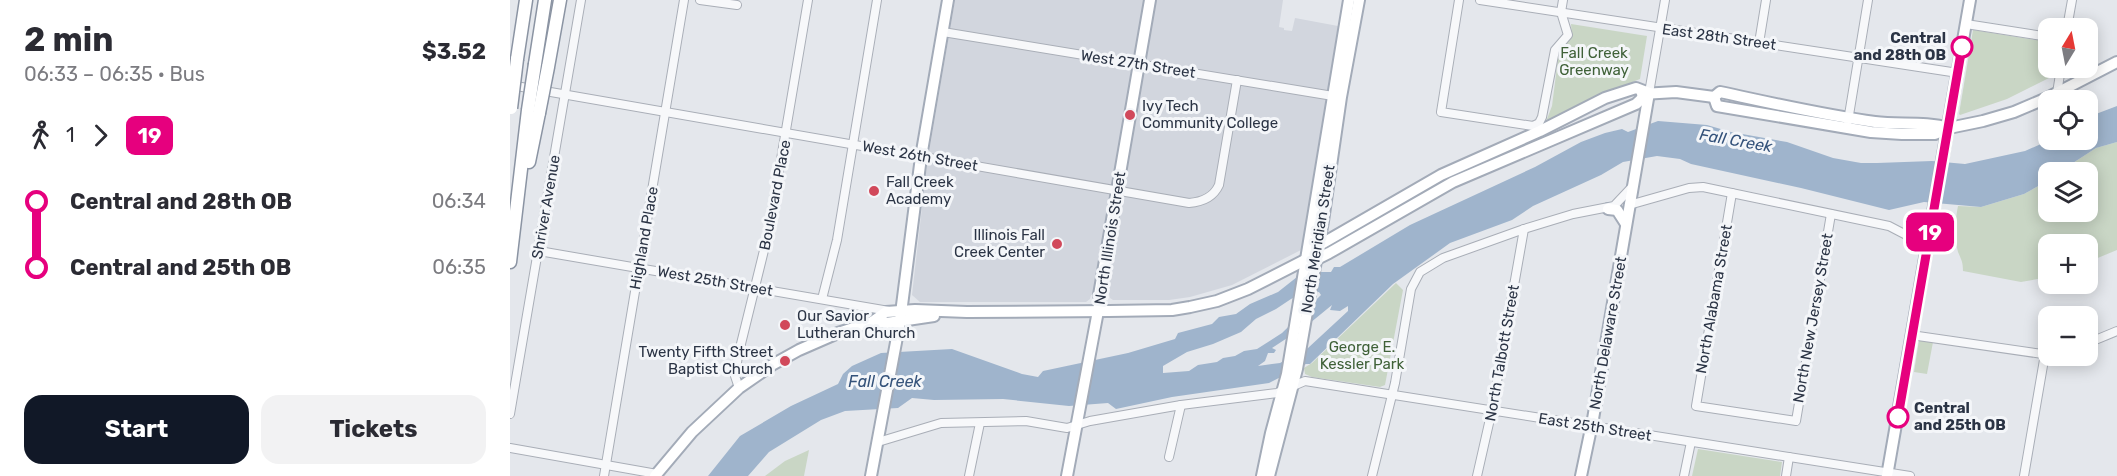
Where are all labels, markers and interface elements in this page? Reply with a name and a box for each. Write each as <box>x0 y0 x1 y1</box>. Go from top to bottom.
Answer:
north arrow <box>2038 18 2098 78</box>
map controls <box>2038 18 2098 366</box>
text: 2 min <box>24 20 113 59</box>
street label: East 28th Street <box>1661 20 1777 54</box>
place label: Central and 28th OB <box>1854 29 1946 64</box>
marker: Central and 28th OB <box>1951 36 1973 58</box>
text: $3.52 <box>422 38 486 65</box>
park label: Fall Creek Greenway <box>1559 44 1629 79</box>
street label: West 27th Street <box>1079 46 1197 82</box>
text: 06:33 – 06:35 · Bus <box>24 62 205 86</box>
button: locate <box>2038 90 2098 150</box>
place label: Ivy Tech Community College <box>1142 97 1278 132</box>
marker: Ivy Tech Community College <box>1123 108 1137 122</box>
icon: walk <box>24 119 57 152</box>
icon: forward <box>84 119 117 152</box>
text: 1 <box>66 123 75 147</box>
text: 19 <box>138 123 161 148</box>
water label: Fall Creek <box>1698 125 1774 156</box>
street label: West 26th Street <box>861 137 979 175</box>
street label: Boulevard Place <box>755 138 795 252</box>
street label: Shriver Avenue <box>528 154 564 260</box>
button: layers <box>2038 162 2098 222</box>
street label: North Meridian Street <box>1297 163 1339 314</box>
street label: North Illinois Street <box>1091 170 1129 306</box>
place label: Fall Creek Academy <box>886 173 954 208</box>
marker: Fall Creek Academy <box>867 184 881 198</box>
street label: Highland Place <box>626 185 662 291</box>
text: Central and 28th OB <box>70 188 292 215</box>
text: 06:34 <box>432 189 486 213</box>
line badge: 19 <box>1903 212 1957 252</box>
text: 19 <box>1918 220 1942 245</box>
street label: North Alabama Street <box>1692 223 1736 375</box>
place label: Illinois Fall Creek Center <box>954 226 1045 261</box>
street label: North New Jersey Street <box>1789 232 1837 404</box>
button: + <box>2038 234 2098 294</box>
marker: Illinois Fall Creek Center <box>1050 237 1064 251</box>
text: Central and 25th OB <box>70 254 291 281</box>
text: 06:35 <box>432 255 486 279</box>
street label: North Delaware Street <box>1586 255 1630 411</box>
street label: West 25th Street <box>656 262 774 300</box>
street label: North Talbott Street <box>1481 283 1523 423</box>
button: − <box>2038 306 2098 366</box>
place label: Our Savior Lutheran Church <box>797 307 915 342</box>
marker: Our Savior Lutheran Church <box>778 318 792 332</box>
park label: George E. Kessler Park <box>1320 338 1405 373</box>
place label: Twenty Fifth Street Baptist Church <box>639 343 773 378</box>
marker: Twenty Fifth Street Baptist Church <box>778 354 792 368</box>
water label: Fall Creek <box>848 372 922 391</box>
button: Start <box>24 395 249 464</box>
button: Tickets <box>261 395 486 464</box>
place label: Central and 25th OB <box>1914 399 2006 434</box>
marker: Central and 25th OB <box>1887 406 1909 428</box>
street label: East 25th Street <box>1537 409 1653 445</box>

